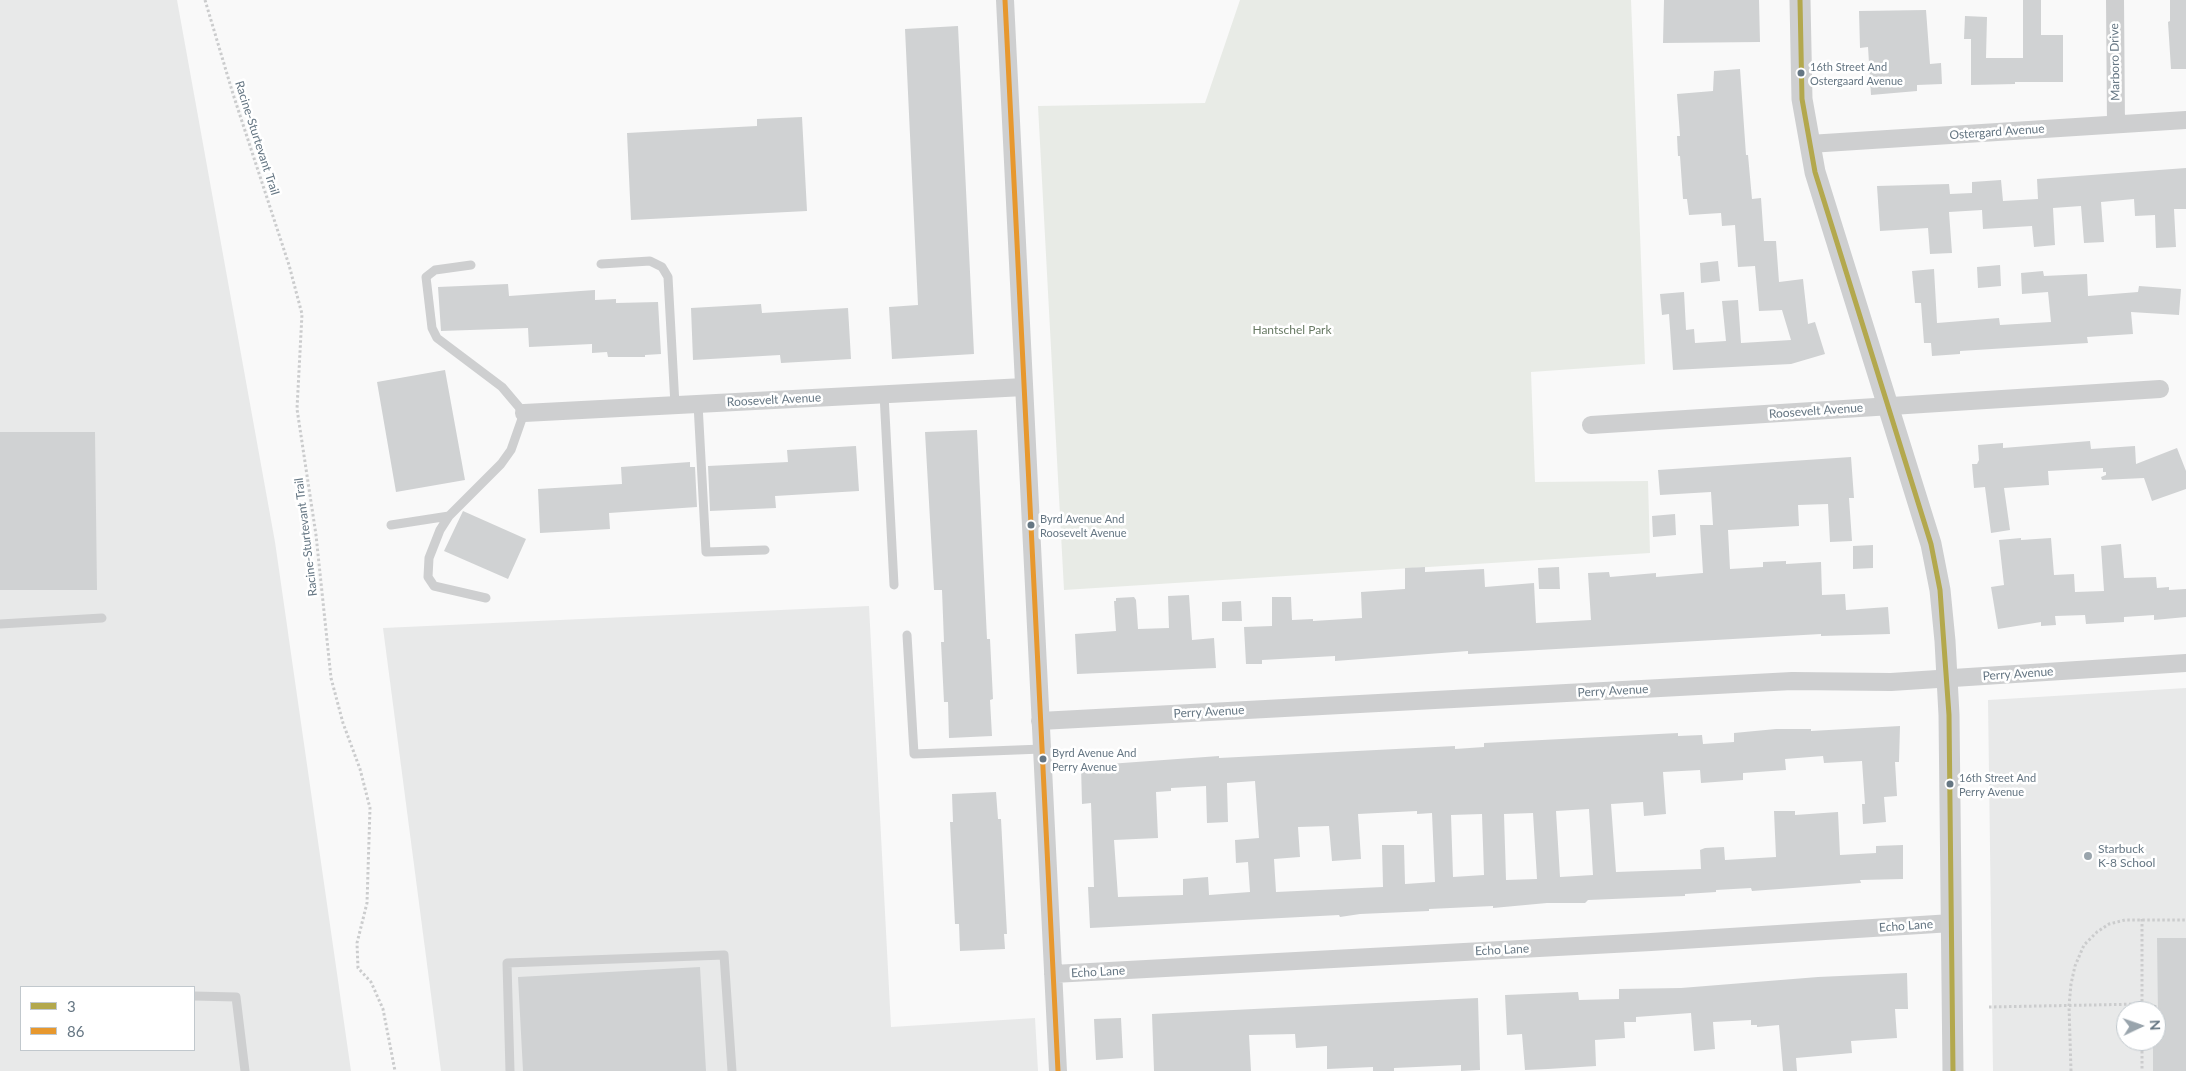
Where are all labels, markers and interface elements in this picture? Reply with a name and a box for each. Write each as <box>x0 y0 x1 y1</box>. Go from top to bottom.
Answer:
street label: Marboro Drive <box>2107 23 2123 101</box>
place label: 16th Street And Ostergaard Avenue <box>1810 60 1903 86</box>
marker: 16th Street And Ostergaard Avenue <box>1796 68 1806 78</box>
street label: Racine-Sturtevant Trail <box>232 79 282 197</box>
street label: Ostergard Avenue <box>1949 121 2045 143</box>
park label: Hantschel Park <box>1252 323 1332 337</box>
street label: Roosevelt Avenue <box>726 390 822 410</box>
street label: Roosevelt Avenue <box>1768 401 1864 421</box>
street label: Racine-Sturtevant Trail <box>292 477 320 597</box>
place label: Byrd Avenue And Roosevelt Avenue <box>1040 512 1127 538</box>
marker: Byrd Avenue And Roosevelt Avenue <box>1026 520 1036 530</box>
street label: Perry Avenue <box>1982 664 2054 684</box>
street label: Perry Avenue <box>1577 682 1649 700</box>
street label: Perry Avenue <box>1173 703 1245 721</box>
place label: Byrd Avenue And Perry Avenue <box>1052 746 1136 772</box>
marker: Byrd Avenue And Perry Avenue <box>1038 754 1048 764</box>
place label: 16th Street And Perry Avenue <box>1959 771 2036 797</box>
marker: 16th Street And Perry Avenue <box>1945 779 1955 789</box>
place label: Starbuck K-8 School <box>2098 842 2155 870</box>
marker: Starbuck K-8 School <box>2082 850 2094 862</box>
street label: Echo Lane <box>1879 917 1933 935</box>
street label: Echo Lane <box>1475 941 1529 959</box>
street label: Echo Lane <box>1071 963 1125 981</box>
legend <box>20 986 195 1051</box>
text: 3 <box>67 997 76 1015</box>
north arrow <box>2116 1001 2166 1051</box>
text: N <box>2147 1019 2164 1031</box>
text: 86 <box>67 1022 84 1040</box>

